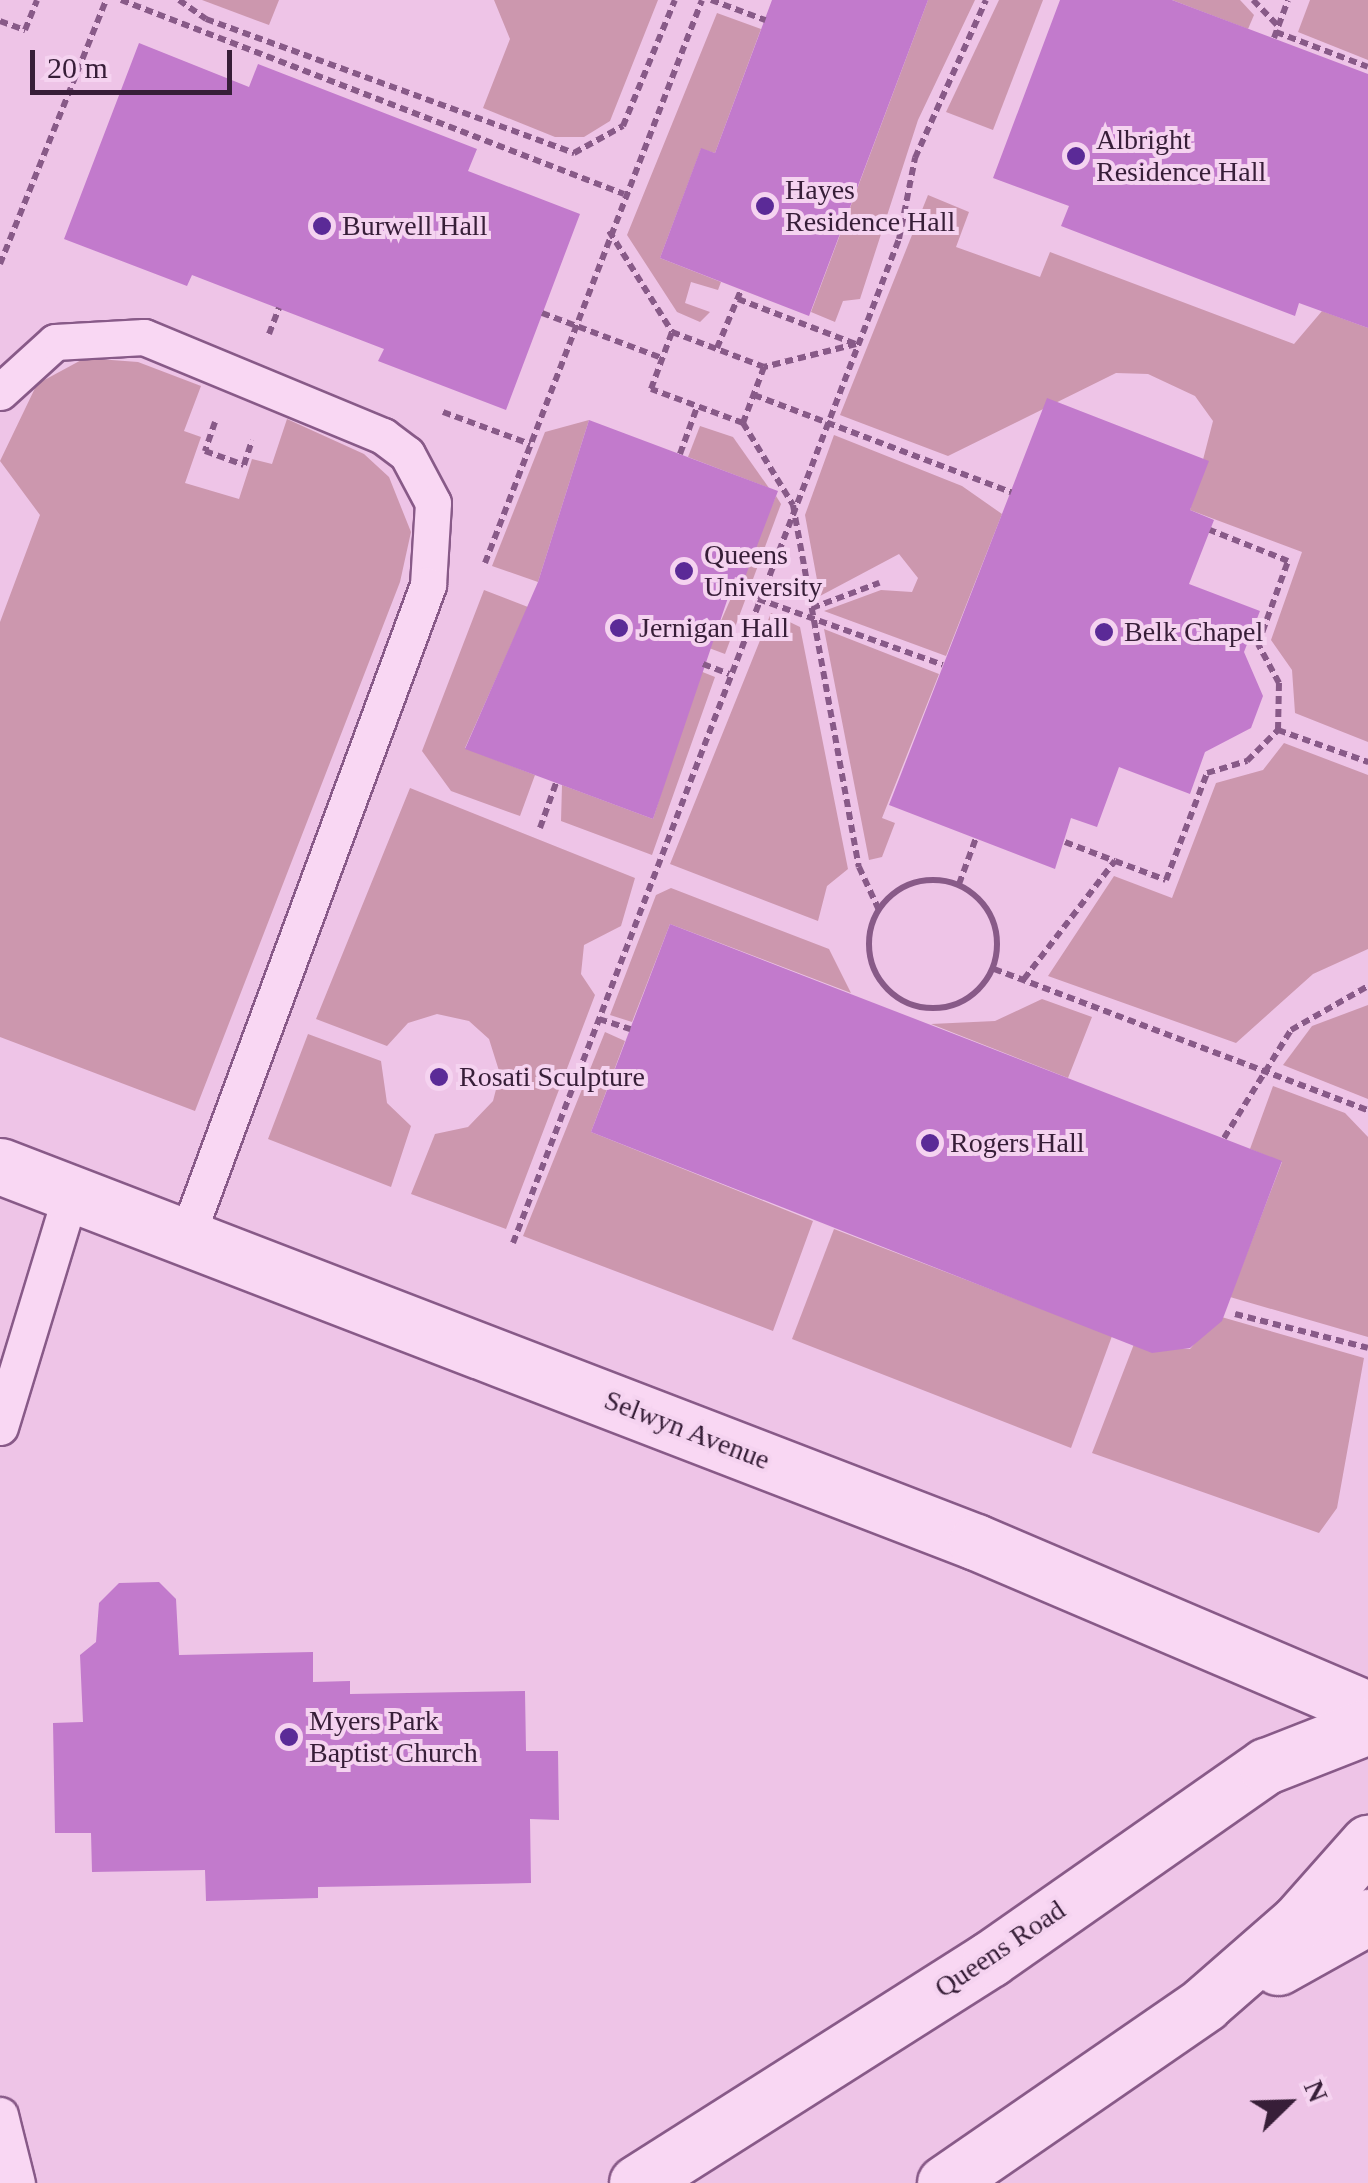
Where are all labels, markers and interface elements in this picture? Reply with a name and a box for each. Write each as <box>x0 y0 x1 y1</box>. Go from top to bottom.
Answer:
scale bar <box>35 30 238 92</box>
text: 20 m <box>47 51 108 84</box>
place label: Albright Residence Hall <box>1096 123 1266 189</box>
marker: Albright Residence Hall <box>1065 145 1087 167</box>
place label: Hayes Residence Hall <box>785 173 955 239</box>
marker: Hayes Residence Hall <box>754 195 776 217</box>
place label: Burwell Hall <box>342 209 487 243</box>
marker: Burwell Hall <box>311 215 333 237</box>
place label: Queens University <box>704 538 822 604</box>
marker: Queens University <box>673 560 695 582</box>
place label: Jernigan Hall <box>639 611 789 645</box>
place label: Belk Chapel <box>1124 615 1263 649</box>
marker: Jernigan Hall <box>608 617 630 639</box>
marker: Belk Chapel <box>1093 621 1115 643</box>
place label: Rosati Sculpture <box>459 1060 645 1094</box>
marker: Rosati Sculpture <box>428 1066 450 1088</box>
place label: Rogers Hall <box>950 1126 1085 1160</box>
marker: Rogers Hall <box>919 1132 941 1154</box>
street label: Selwyn Avenue <box>599 1383 775 1477</box>
place label: Myers Park Baptist Church <box>309 1704 478 1770</box>
marker: Myers Park Baptist Church <box>278 1726 300 1748</box>
street label: Queens Road <box>928 1893 1072 2005</box>
north arrow <box>1238 2053 1338 2153</box>
text: N <box>1298 2076 1334 2106</box>

